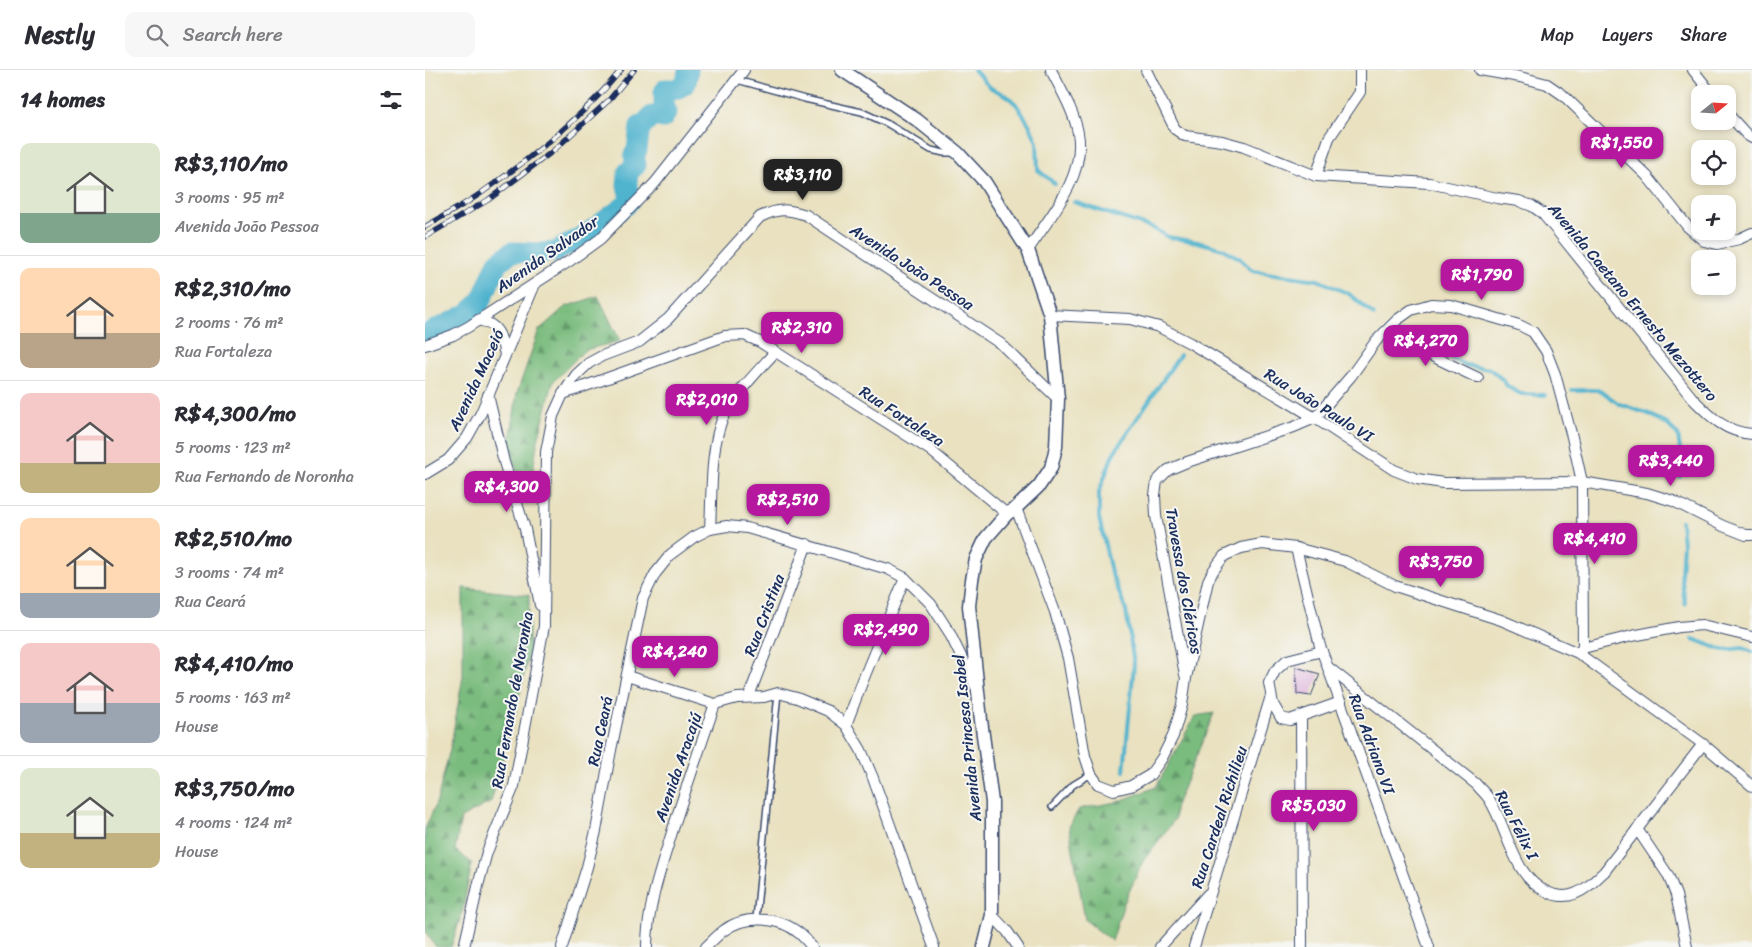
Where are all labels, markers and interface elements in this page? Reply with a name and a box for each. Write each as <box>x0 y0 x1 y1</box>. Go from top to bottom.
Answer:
search box <box>125 12 475 57</box>
text: Nestly <box>25 14 95 56</box>
text: Search here <box>183 18 283 51</box>
text: Map <box>1541 19 1574 51</box>
text: Layers <box>1602 19 1653 51</box>
text: Share <box>1681 19 1727 51</box>
icon: search <box>143 21 171 49</box>
text: 14 homes <box>20 81 105 119</box>
north arrow <box>1691 85 1736 130</box>
map controls <box>1691 85 1736 295</box>
icon: filters <box>377 86 405 114</box>
pin: R$1,550 <box>1576 126 1668 169</box>
text: R$1,550 <box>1591 128 1653 157</box>
button: locate <box>1691 140 1736 185</box>
text: R$3,110/mo <box>175 145 288 183</box>
pin: R$3,110 <box>757 158 849 201</box>
text: R$3,110 <box>774 160 832 189</box>
icon: home <box>60 163 120 223</box>
text: 3 rooms · 95 m² <box>175 183 285 212</box>
street label: Avenida Caetano Ernesto Mezottero <box>1540 195 1725 408</box>
button: + <box>1691 195 1736 240</box>
street label: Avenida Salvador <box>488 207 606 301</box>
text: Avenida João Pessoa <box>175 212 319 241</box>
street label: Avenida João Pessoa <box>843 215 981 319</box>
button: − <box>1691 250 1736 295</box>
pin: R$1,790 <box>1436 258 1528 301</box>
text: R$1,790 <box>1452 260 1512 289</box>
text: R$2,310/mo <box>175 270 291 308</box>
icon: home <box>60 288 120 348</box>
text: 2 rooms · 76 m² <box>175 308 284 337</box>
pin: R$2,310 <box>756 312 848 354</box>
text: R$2,310 <box>772 313 832 342</box>
street label: Avenida Maceió <box>439 323 513 437</box>
pin: R$4,270 <box>1380 324 1472 367</box>
text: R$4,270 <box>1394 326 1458 355</box>
text: Rua Fortaleza <box>175 337 272 366</box>
street label: Rua João Paulo VI <box>1258 360 1381 451</box>
street label: Rua Fortaleza <box>853 377 951 455</box>
pin: R$2,010 <box>661 384 753 426</box>
text: R$2,010 <box>676 385 738 414</box>
text: R$4,300/mo <box>175 395 296 433</box>
icon: home <box>60 413 120 473</box>
text: 5 rooms · 123 m² <box>175 433 291 462</box>
pin: R$3,440 <box>1625 444 1717 487</box>
text: R$3,440 <box>1639 446 1703 475</box>
text: Rua Fernando de Noronha <box>175 462 354 491</box>
pin: R$4,300 <box>461 470 553 513</box>
text: R$4,300 <box>475 472 539 501</box>
pin: R$2,510 <box>742 484 834 526</box>
text: R$2,510 <box>758 485 818 514</box>
street label: Travessa dos Cléricos <box>1157 505 1211 657</box>
text: R$2,510/mo <box>175 520 292 558</box>
pin: R$4,410 <box>1549 522 1641 565</box>
text: R$4,410 <box>1564 524 1626 553</box>
icon: home <box>60 538 120 598</box>
pin: R$3,750 <box>1395 546 1487 588</box>
text: R$3,750 <box>1410 547 1472 576</box>
text: 3 rooms · 74 m² <box>175 558 284 587</box>
street label: Rua Cristina <box>735 569 793 660</box>
text: Rua Ceará <box>175 587 246 616</box>
street label: Rua Fernando de Noronha <box>482 609 542 791</box>
pin: R$2,490 <box>840 614 932 656</box>
text: R$2,490 <box>854 615 918 644</box>
pin: R$4,240 <box>629 636 721 678</box>
text: R$4,240 <box>643 637 707 666</box>
text: R$4,410/mo <box>175 645 293 683</box>
street label: Avenida Princesa Isabel <box>944 653 990 824</box>
icon: home <box>60 663 120 723</box>
text: 5 rooms · 163 m² <box>175 683 291 712</box>
street label: Rua Adriano VI <box>1340 690 1404 800</box>
street label: Rua Ceará <box>578 693 622 769</box>
street label: Avenida Aracajú <box>645 708 710 827</box>
text: House <box>175 712 218 741</box>
street label: Rua Cardeal Richilieu <box>1182 741 1256 892</box>
text: R$3,750/mo <box>175 770 294 808</box>
street label: Rua Félix I <box>1487 785 1548 867</box>
icon: home <box>60 788 120 848</box>
pin: R$5,030 <box>1268 790 1360 832</box>
text: R$5,030 <box>1282 791 1346 820</box>
text: 4 rooms · 124 m² <box>175 808 292 837</box>
text: House <box>175 837 218 866</box>

